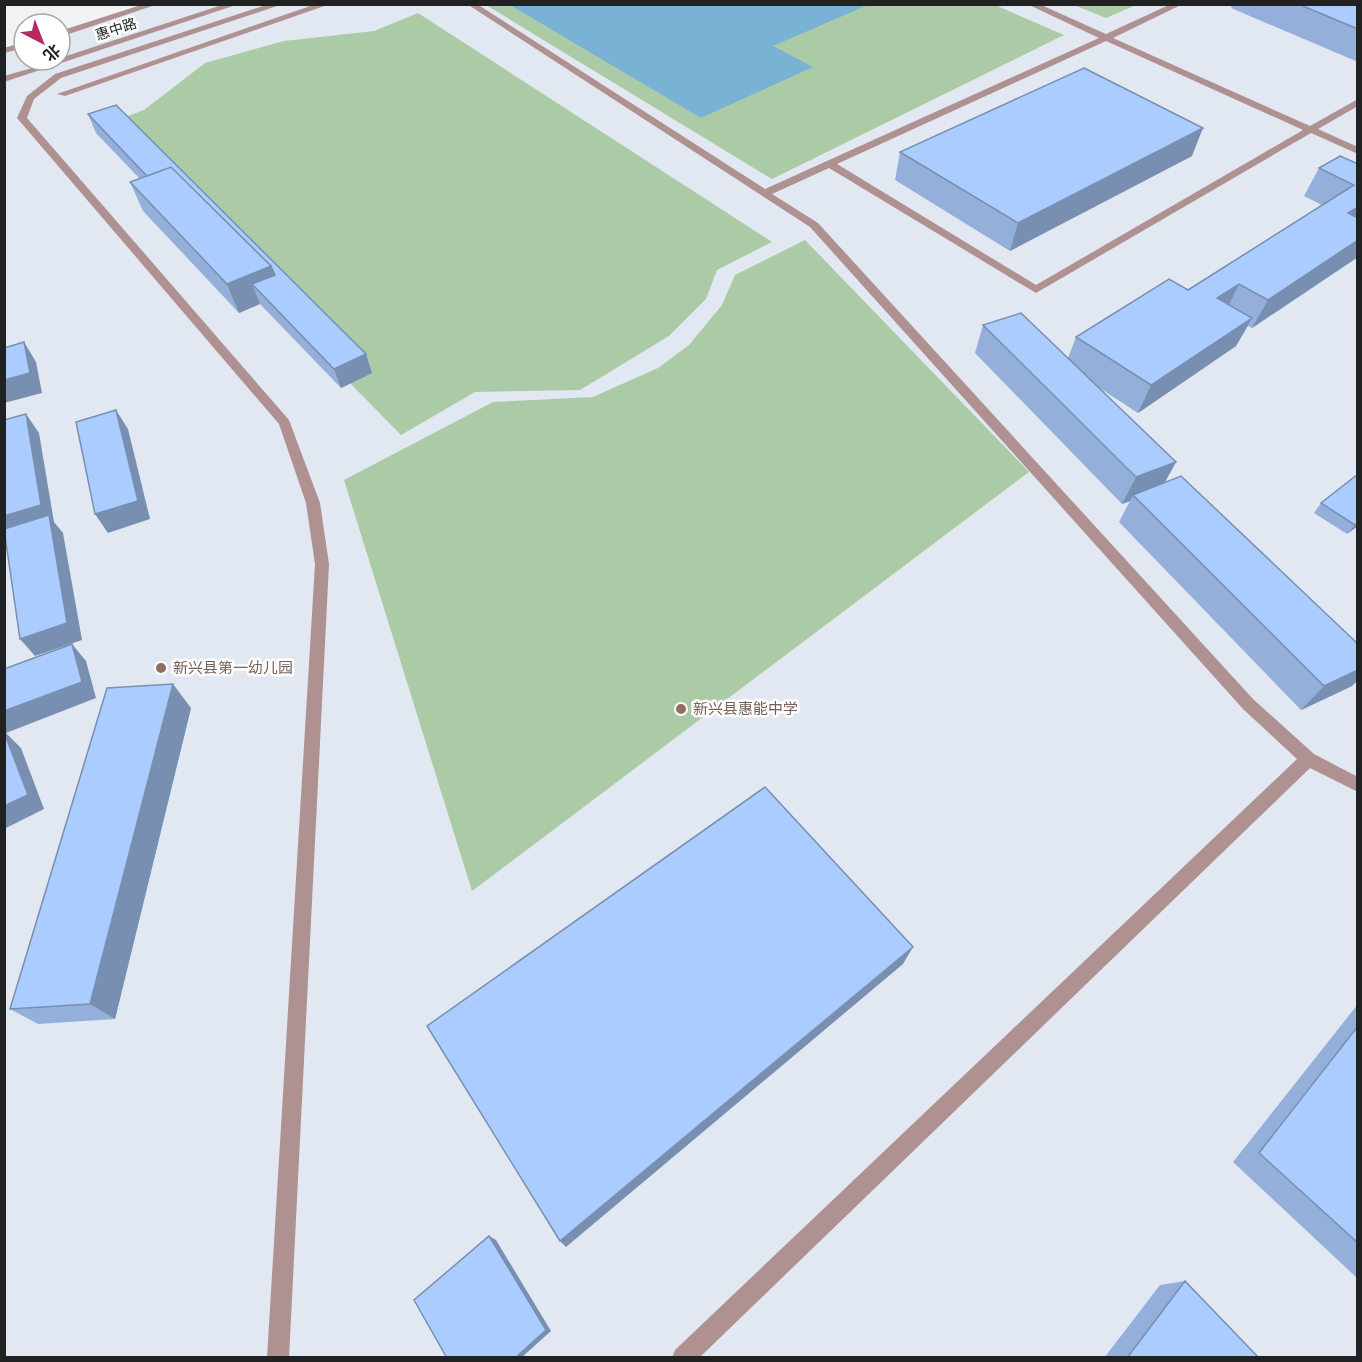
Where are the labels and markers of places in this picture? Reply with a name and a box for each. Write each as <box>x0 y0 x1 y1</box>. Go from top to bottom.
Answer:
place label: 新兴县第一幼儿园 <box>173 658 293 679</box>
marker: 新兴县第一幼儿园 <box>154 661 168 675</box>
place label: 新兴县惠能中学 <box>693 699 798 720</box>
marker: 新兴县惠能中学 <box>674 702 688 716</box>

